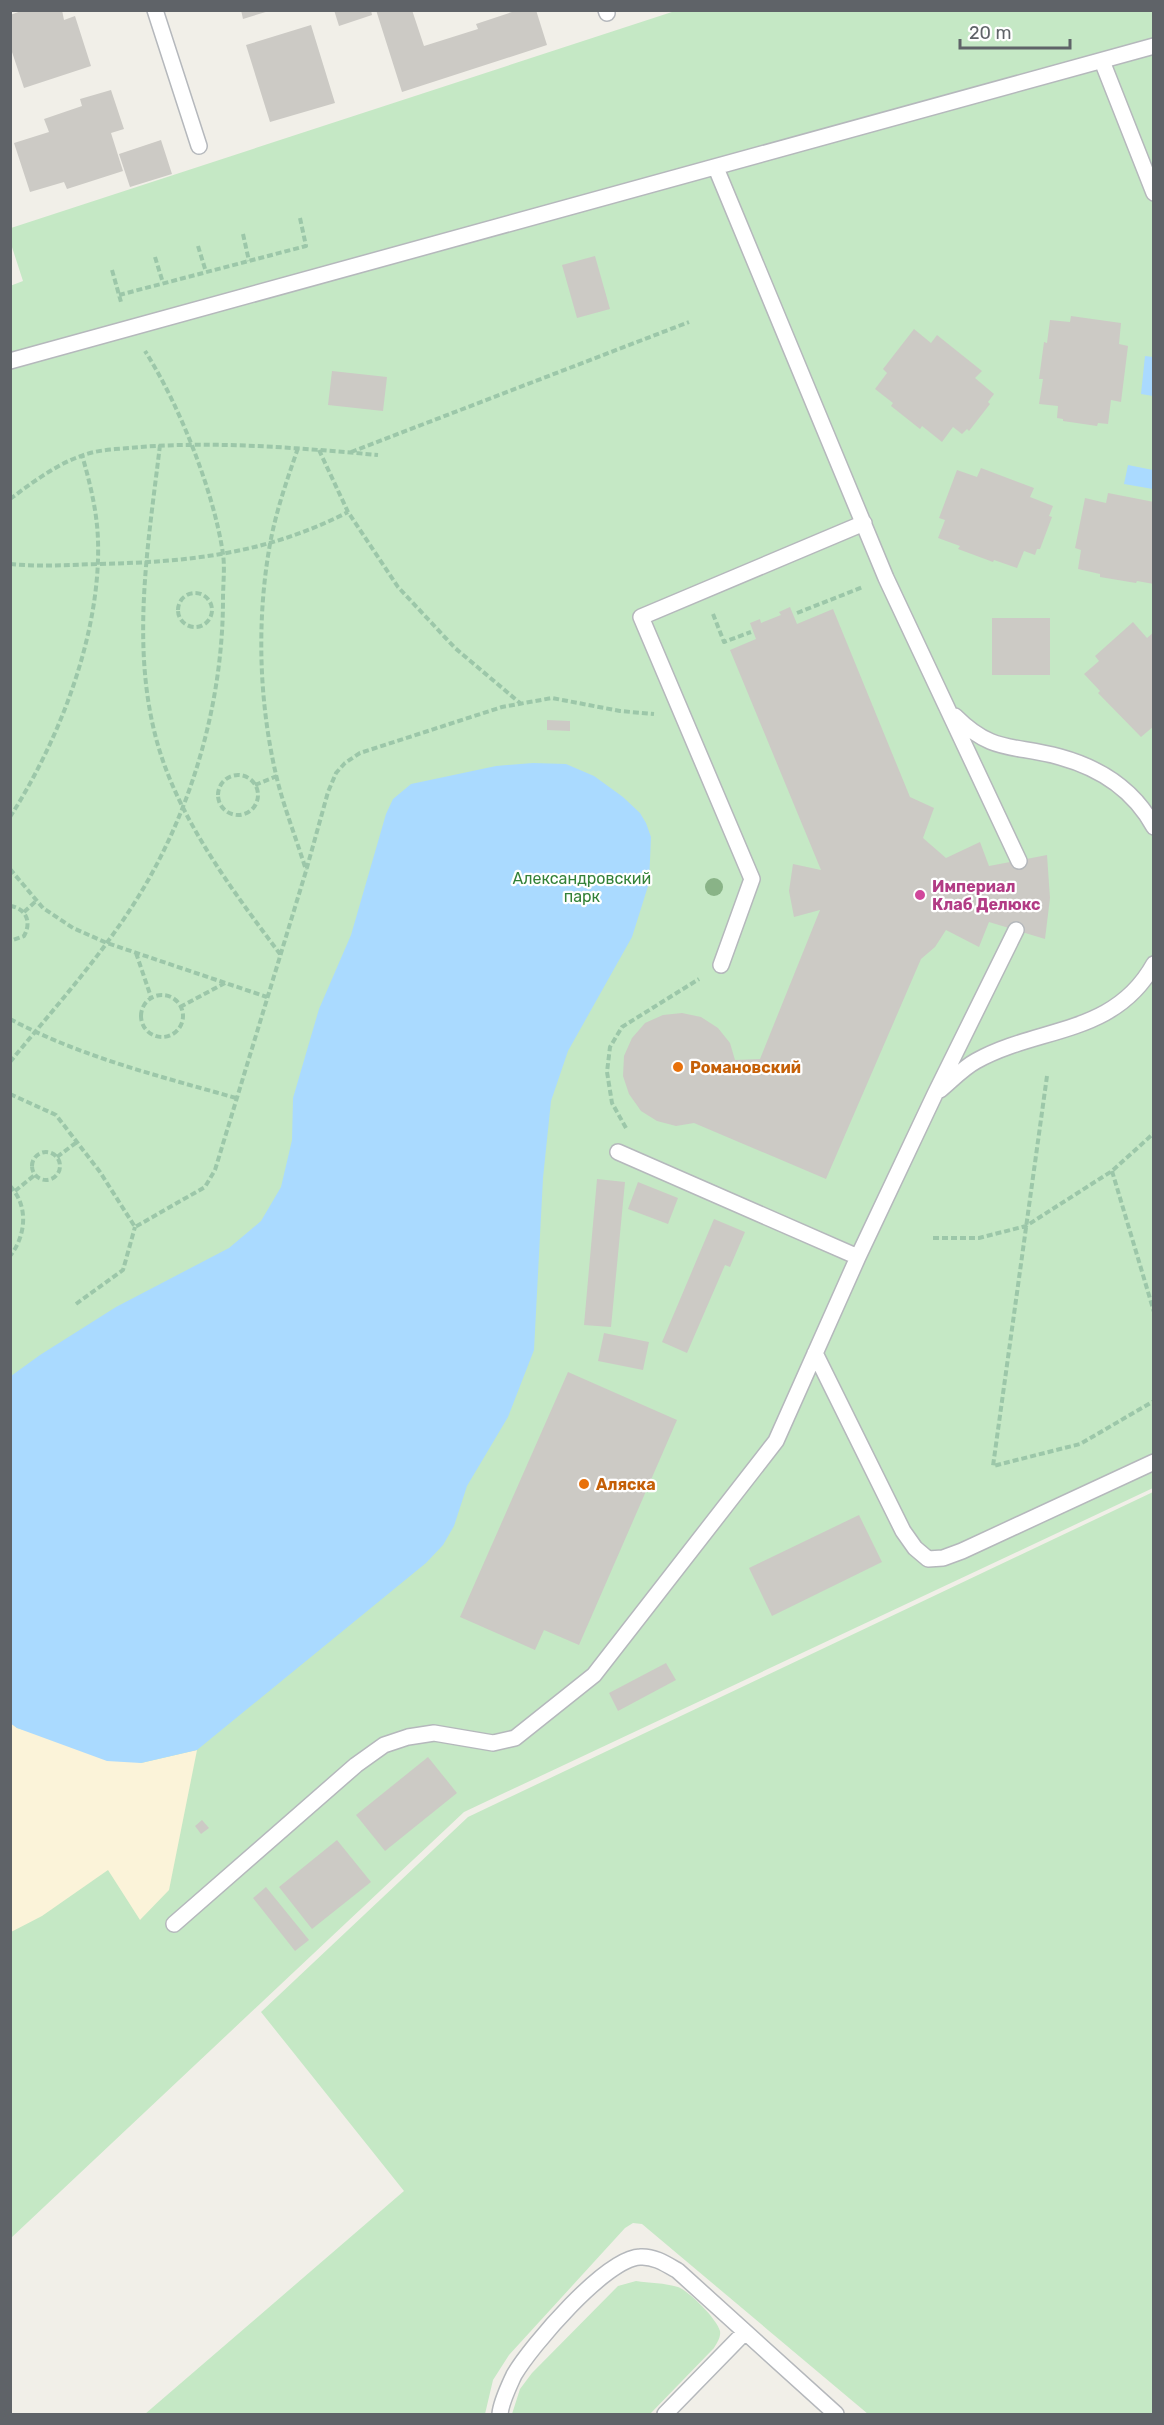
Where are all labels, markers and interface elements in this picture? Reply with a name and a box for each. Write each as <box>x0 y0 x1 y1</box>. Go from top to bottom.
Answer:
scale bar <box>960 12 1070 50</box>
text: 20 m <box>969 22 1011 44</box>
park label: Александровский парк <box>513 869 651 906</box>
place label: Империал Клаб Делюкс <box>932 877 1041 914</box>
marker: Империал Клаб Делюкс <box>913 888 927 902</box>
place label: Романовский <box>690 1058 801 1077</box>
marker: Романовский <box>671 1060 685 1074</box>
place label: Аляска <box>596 1475 656 1494</box>
marker: Аляска <box>577 1477 591 1491</box>

